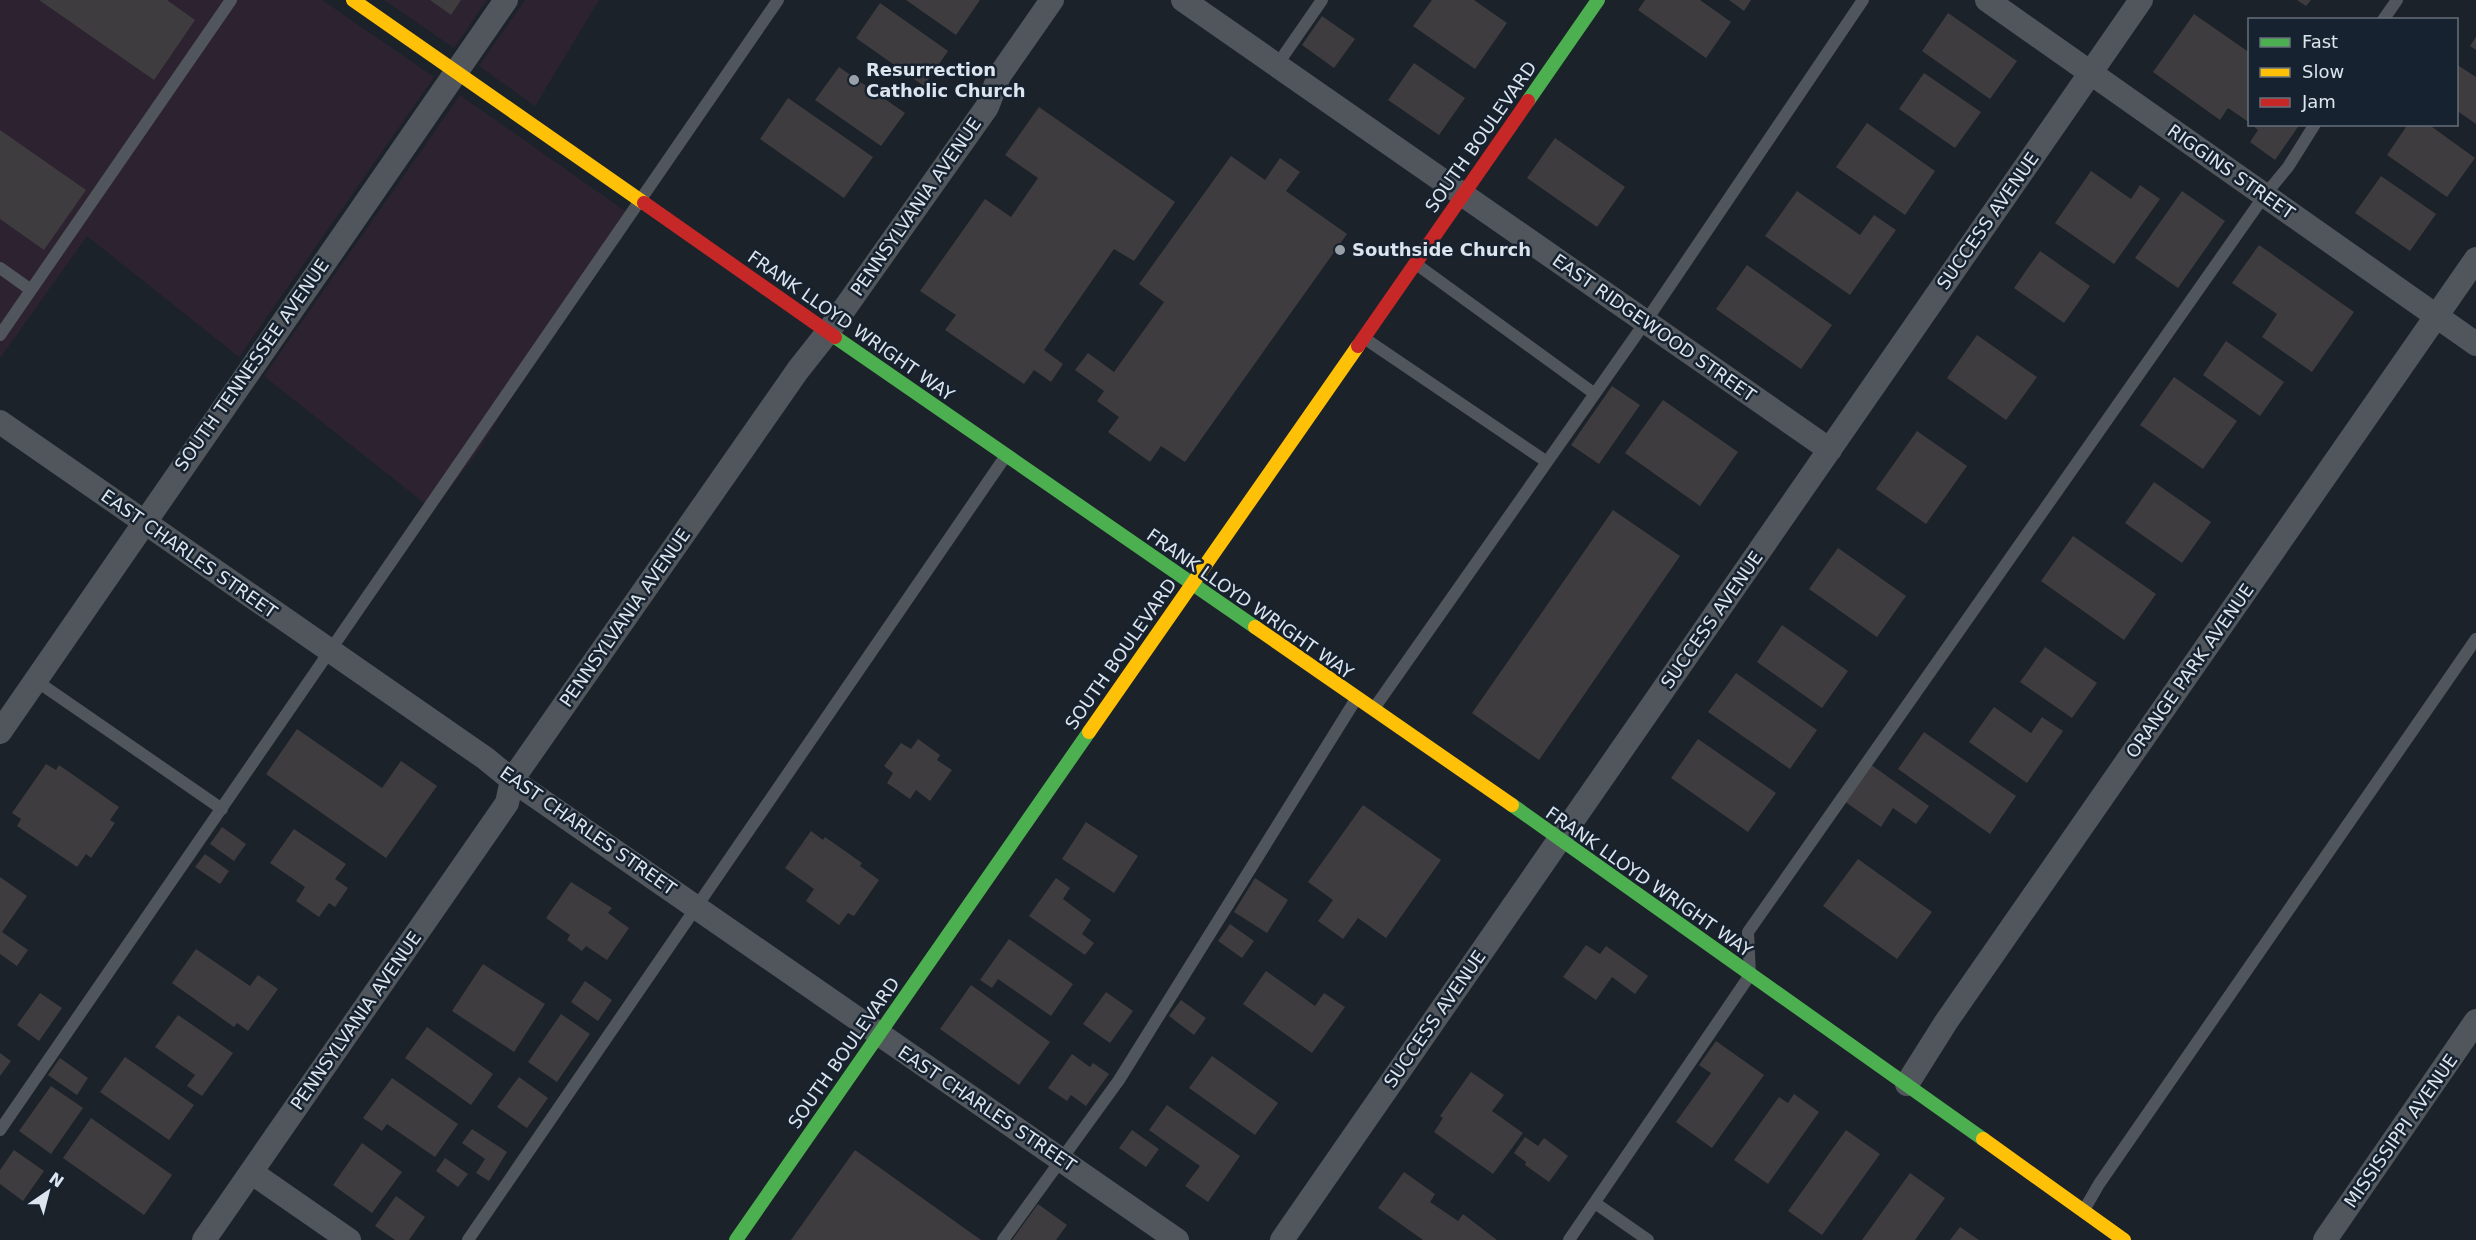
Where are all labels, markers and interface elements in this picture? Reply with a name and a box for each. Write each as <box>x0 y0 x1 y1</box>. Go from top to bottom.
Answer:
legend <box>2248 18 2458 126</box>
text: Fast <box>2302 31 2338 52</box>
street label: SOUTH BOULEVARD <box>1420 57 1541 216</box>
place label: Resurrection Catholic Church <box>866 59 1026 101</box>
text: Slow <box>2302 61 2344 82</box>
marker: Resurrection Catholic Church <box>847 73 861 87</box>
text: Jam <box>2301 91 2336 112</box>
street label: PENNSYLVANIA AVENUE <box>846 114 985 300</box>
street label: RIGGINS STREET <box>2164 120 2300 224</box>
street label: SUCCESS AVENUE <box>1932 148 2043 293</box>
place label: Southside Church <box>1352 239 1531 260</box>
marker: Southside Church <box>1333 243 1347 257</box>
street label: FRANK LLOYD WRIGHT WAY <box>744 246 959 406</box>
street label: EAST RIDGEWOOD STREET <box>1549 249 1761 407</box>
street label: SOUTH TENNESSEE AVENUE <box>170 255 333 475</box>
street label: EAST CHARLES STREET <box>97 485 282 623</box>
street label: FRANK LLOYD WRIGHT WAY <box>1143 524 1358 684</box>
street label: PENNSYLVANIA AVENUE <box>555 525 694 711</box>
street label: SUCCESS AVENUE <box>1656 547 1767 692</box>
street label: SOUTH BOULEVARD <box>1060 574 1181 733</box>
street label: ORANGE PARK AVENUE <box>2121 580 2258 762</box>
street label: EAST CHARLES STREET <box>496 762 681 900</box>
street label: FRANK LLOYD WRIGHT WAY <box>1542 802 1757 962</box>
street label: PENNSYLVANIA AVENUE <box>286 928 425 1114</box>
street label: SUCCESS AVENUE <box>1379 946 1490 1091</box>
street label: SOUTH BOULEVARD <box>783 973 904 1132</box>
street label: EAST CHARLES STREET <box>894 1041 1081 1177</box>
street label: MISSISSIPPI AVENUE <box>2340 1050 2462 1212</box>
north arrow <box>18 1162 78 1222</box>
text: N <box>45 1169 67 1192</box>

